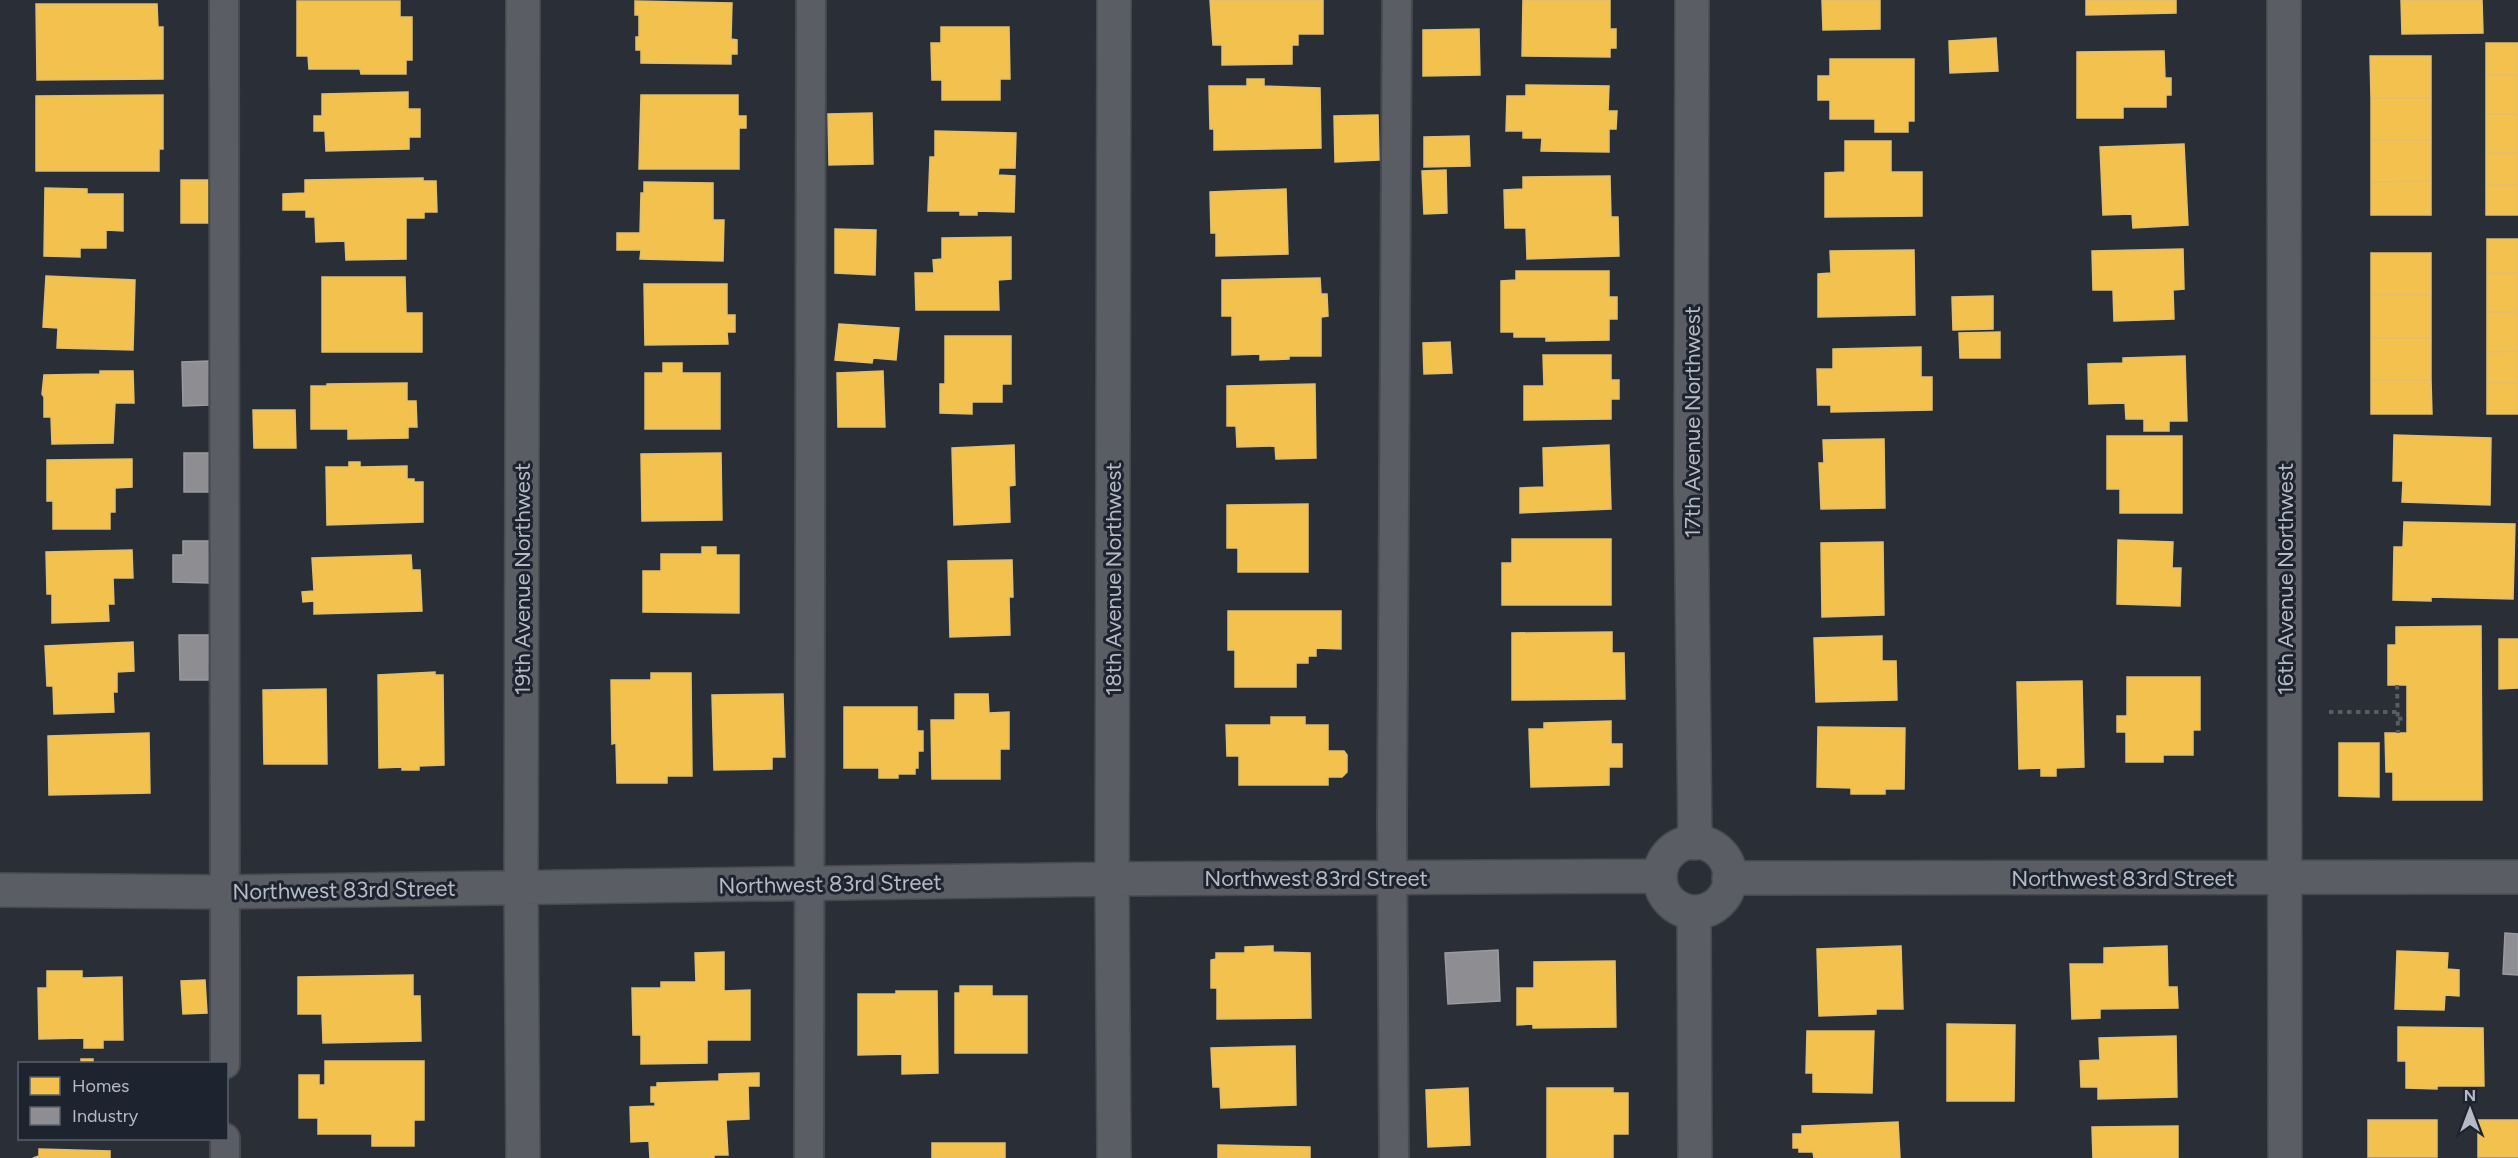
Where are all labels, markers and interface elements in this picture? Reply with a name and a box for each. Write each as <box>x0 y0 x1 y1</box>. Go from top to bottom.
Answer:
street label: 17th Avenue Northwest <box>1679 306 1706 538</box>
street label: 18th Avenue Northwest <box>1100 462 1127 696</box>
street label: 19th Avenue Northwest <box>509 463 536 695</box>
street label: 16th Avenue Northwest <box>2272 463 2299 695</box>
street label: Northwest 83rd Street <box>1204 865 1428 892</box>
street label: Northwest 83rd Street <box>2011 865 2235 892</box>
street label: Northwest 83rd Street <box>718 869 942 899</box>
street label: Northwest 83rd Street <box>232 875 456 905</box>
legend <box>18 1062 228 1140</box>
text: Homes <box>72 1075 130 1097</box>
north arrow <box>2440 1080 2500 1140</box>
text: N <box>2464 1086 2476 1105</box>
text: Industry <box>72 1105 139 1127</box>

